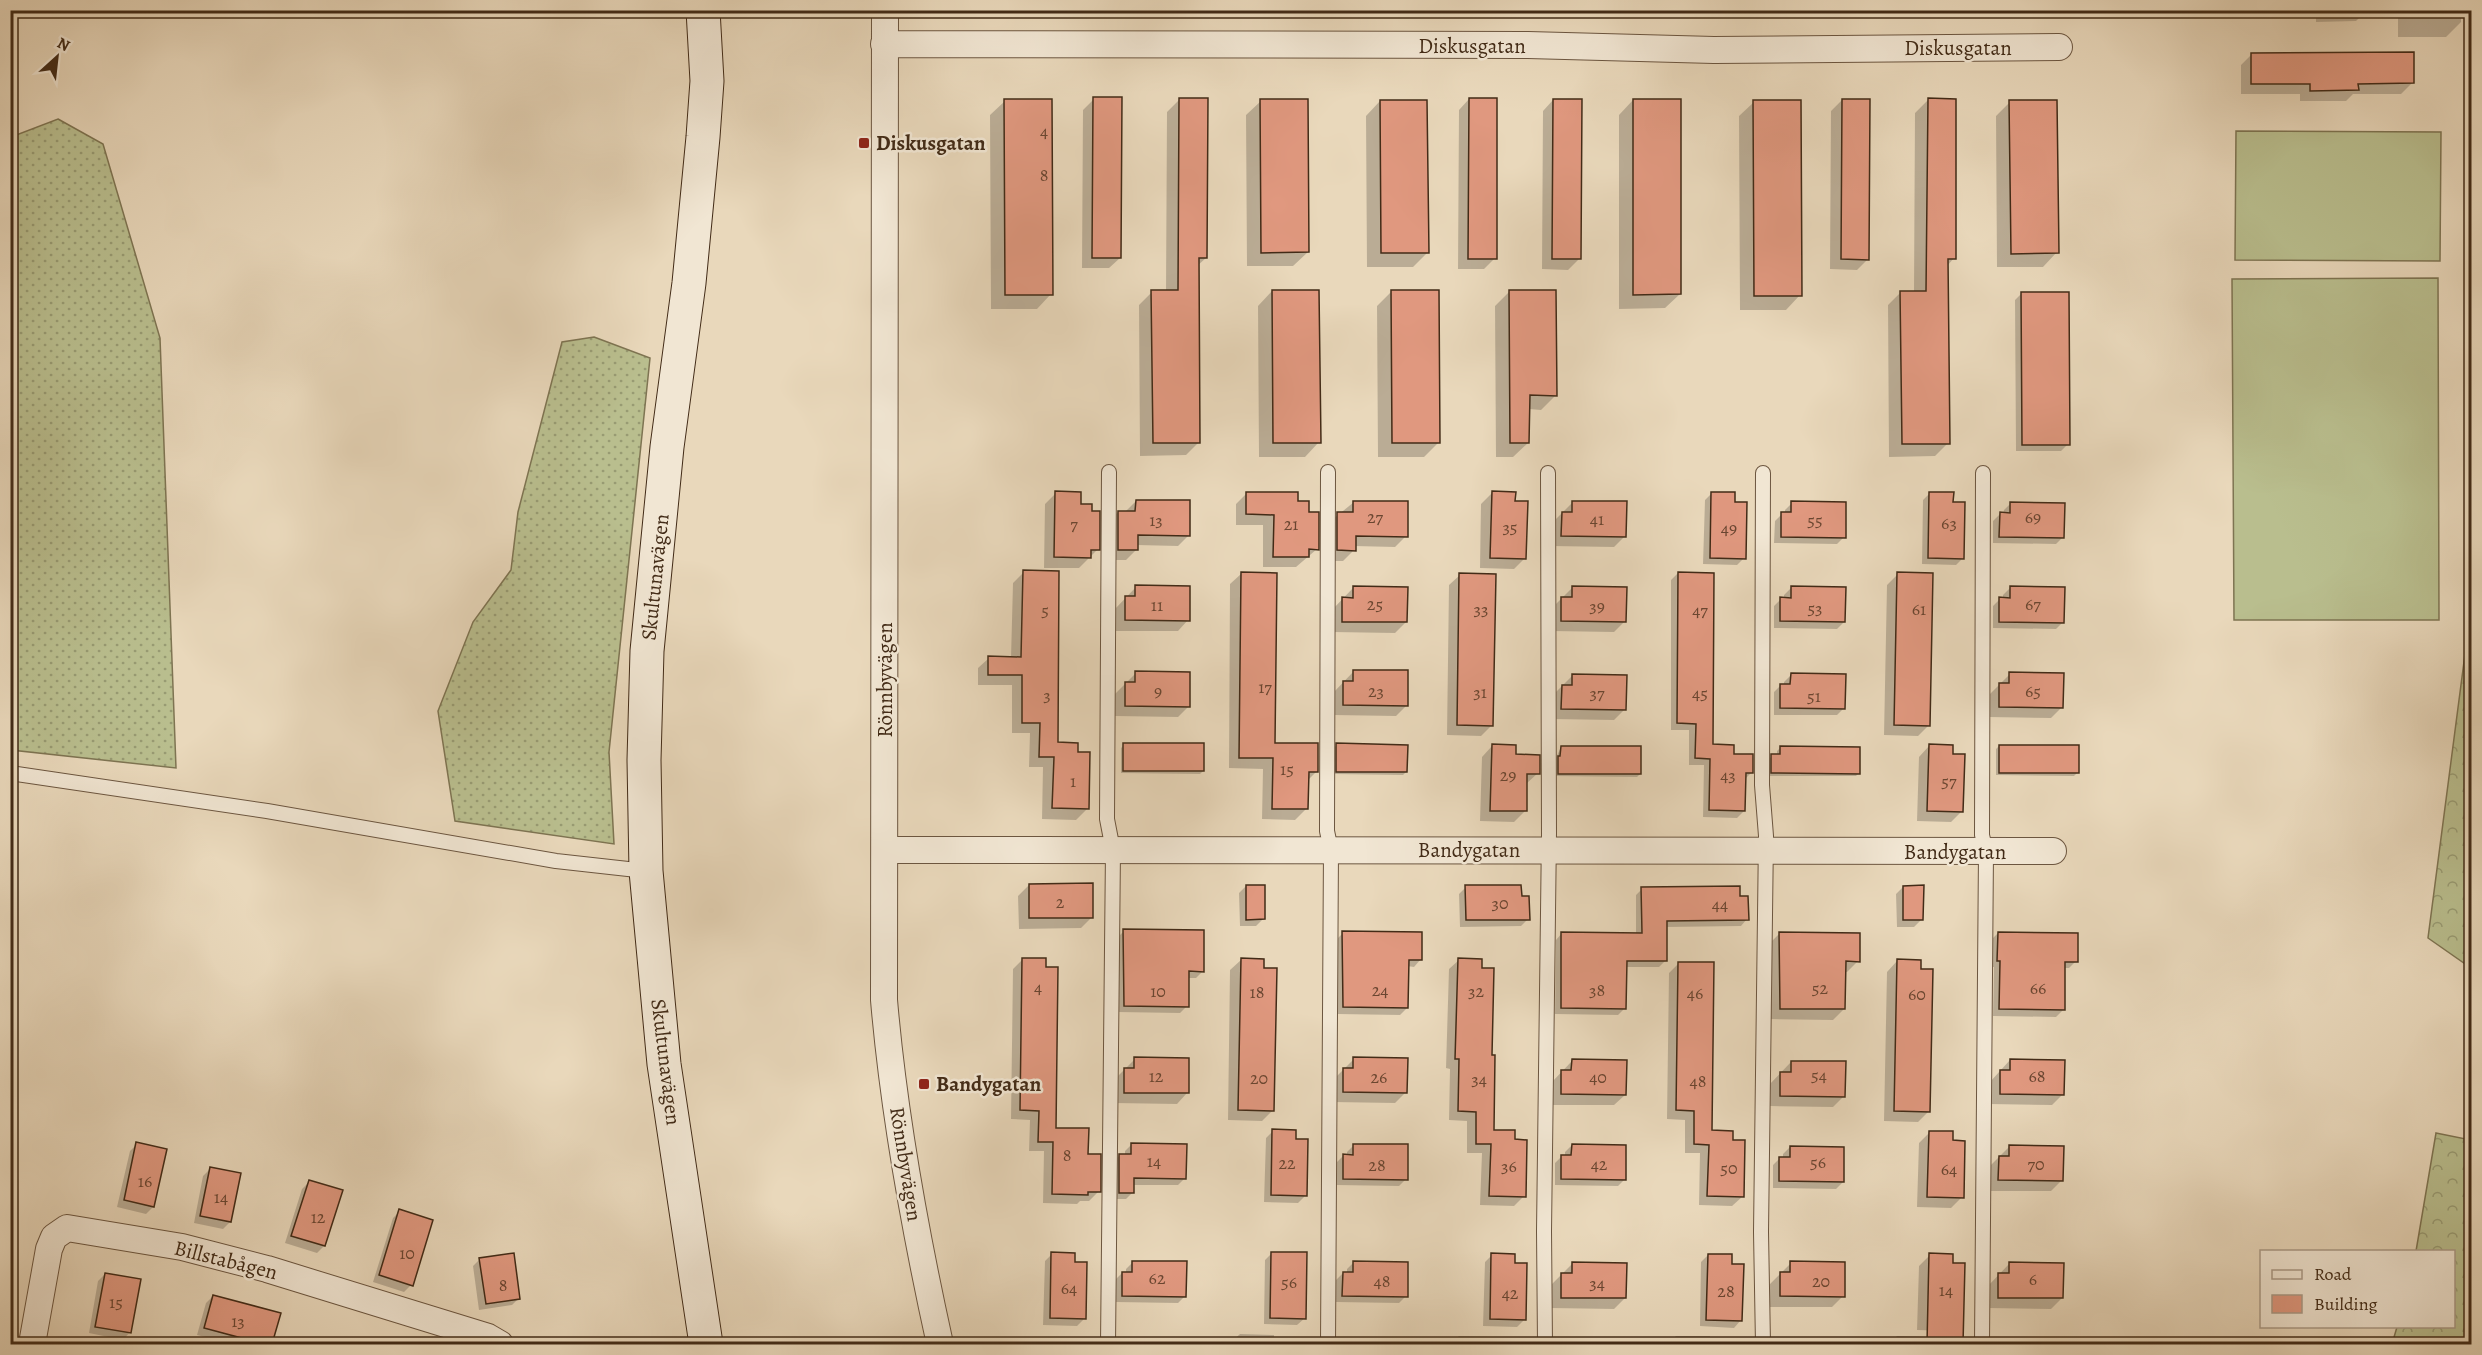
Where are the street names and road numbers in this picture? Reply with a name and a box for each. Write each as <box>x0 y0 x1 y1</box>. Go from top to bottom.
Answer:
street label: Diskusgatan <box>1418 32 1526 60</box>
street label: Diskusgatan <box>1904 34 2012 62</box>
street label: Skultunavägen <box>634 512 676 642</box>
street label: Rönnbyvägen <box>871 622 899 738</box>
street label: Bandygatan <box>1418 836 1520 864</box>
street label: Bandygatan <box>1904 838 2006 866</box>
street label: Skultunavägen <box>644 997 688 1127</box>
street label: Rönnbyvägen <box>883 1105 929 1223</box>
street label: Billstabågen <box>171 1234 281 1286</box>

